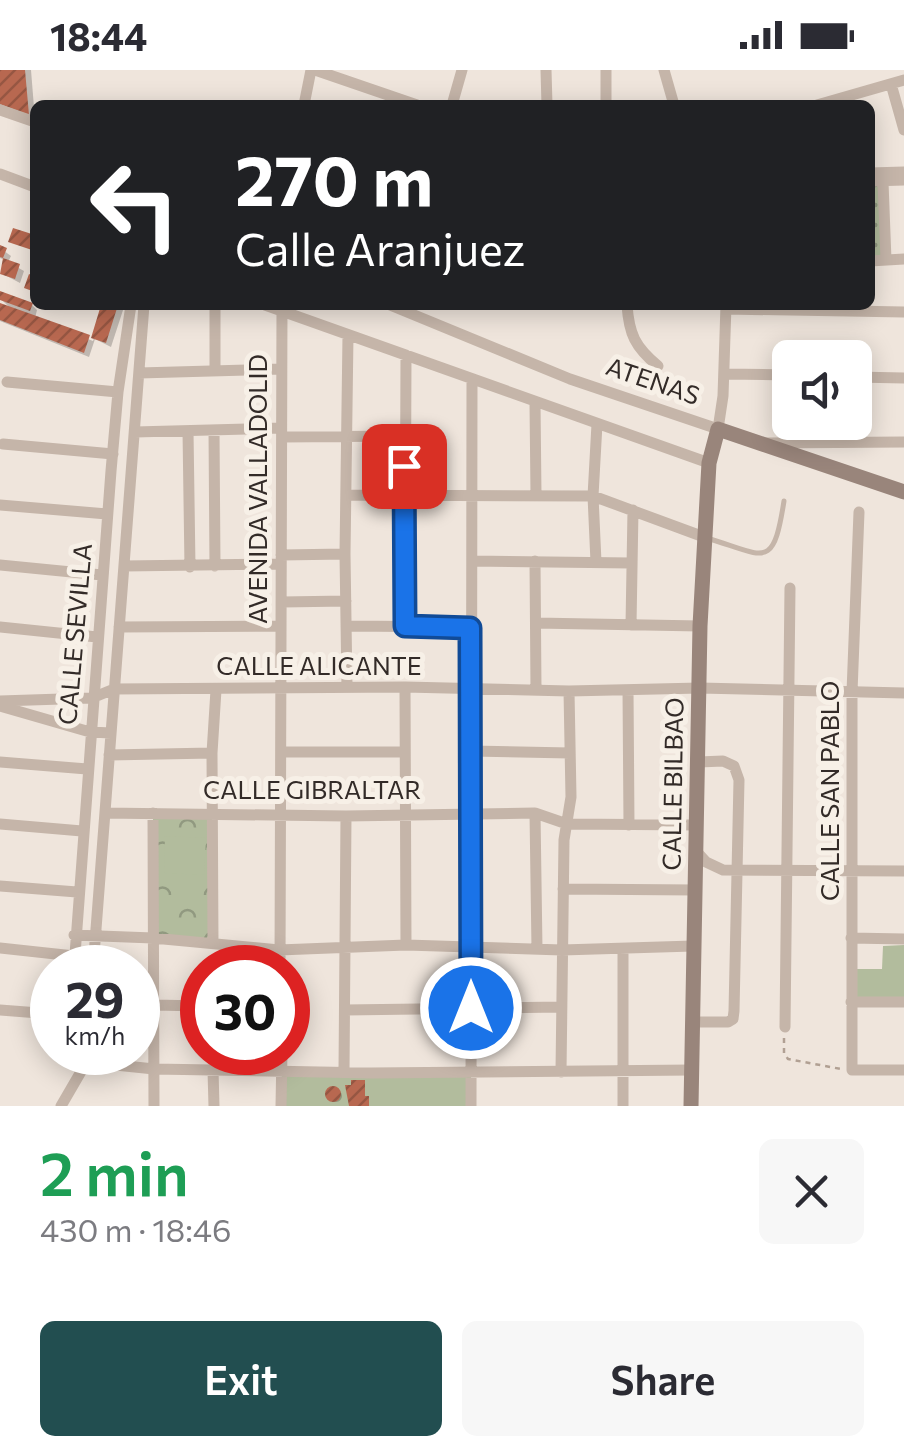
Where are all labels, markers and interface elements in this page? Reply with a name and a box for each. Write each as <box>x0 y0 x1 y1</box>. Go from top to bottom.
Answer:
text: 18:44 <box>50 12 147 59</box>
text: 270 m <box>235 135 433 220</box>
icon: left <box>70 140 200 270</box>
text: Calle Aranjuez <box>235 220 525 275</box>
map controls <box>772 340 872 440</box>
button: sound <box>772 340 872 440</box>
street label: ATENAS <box>603 350 704 410</box>
street label: AVENIDA VALLADOLID <box>242 354 272 624</box>
pin <box>362 424 447 509</box>
icon: arrive <box>377 439 432 494</box>
street label: CALLE SEVILLA <box>51 542 97 726</box>
street label: CALLE ALICANTE <box>216 650 422 680</box>
street label: CALLE SAN PABLO <box>814 681 844 901</box>
street label: CALLE BILBAO <box>655 697 689 871</box>
street label: CALLE GIBRALTAR <box>203 774 421 804</box>
speed limit sign: 30 <box>180 945 310 1075</box>
position arrow <box>419 956 523 1060</box>
text: 29 <box>65 967 124 1028</box>
text: km/h <box>65 1020 125 1050</box>
text: 2 min <box>40 1135 189 1208</box>
button: close <box>759 1139 864 1244</box>
text: 430 m · 18:46 <box>40 1209 231 1249</box>
button: Exit <box>40 1321 442 1436</box>
button: Share <box>462 1321 864 1436</box>

